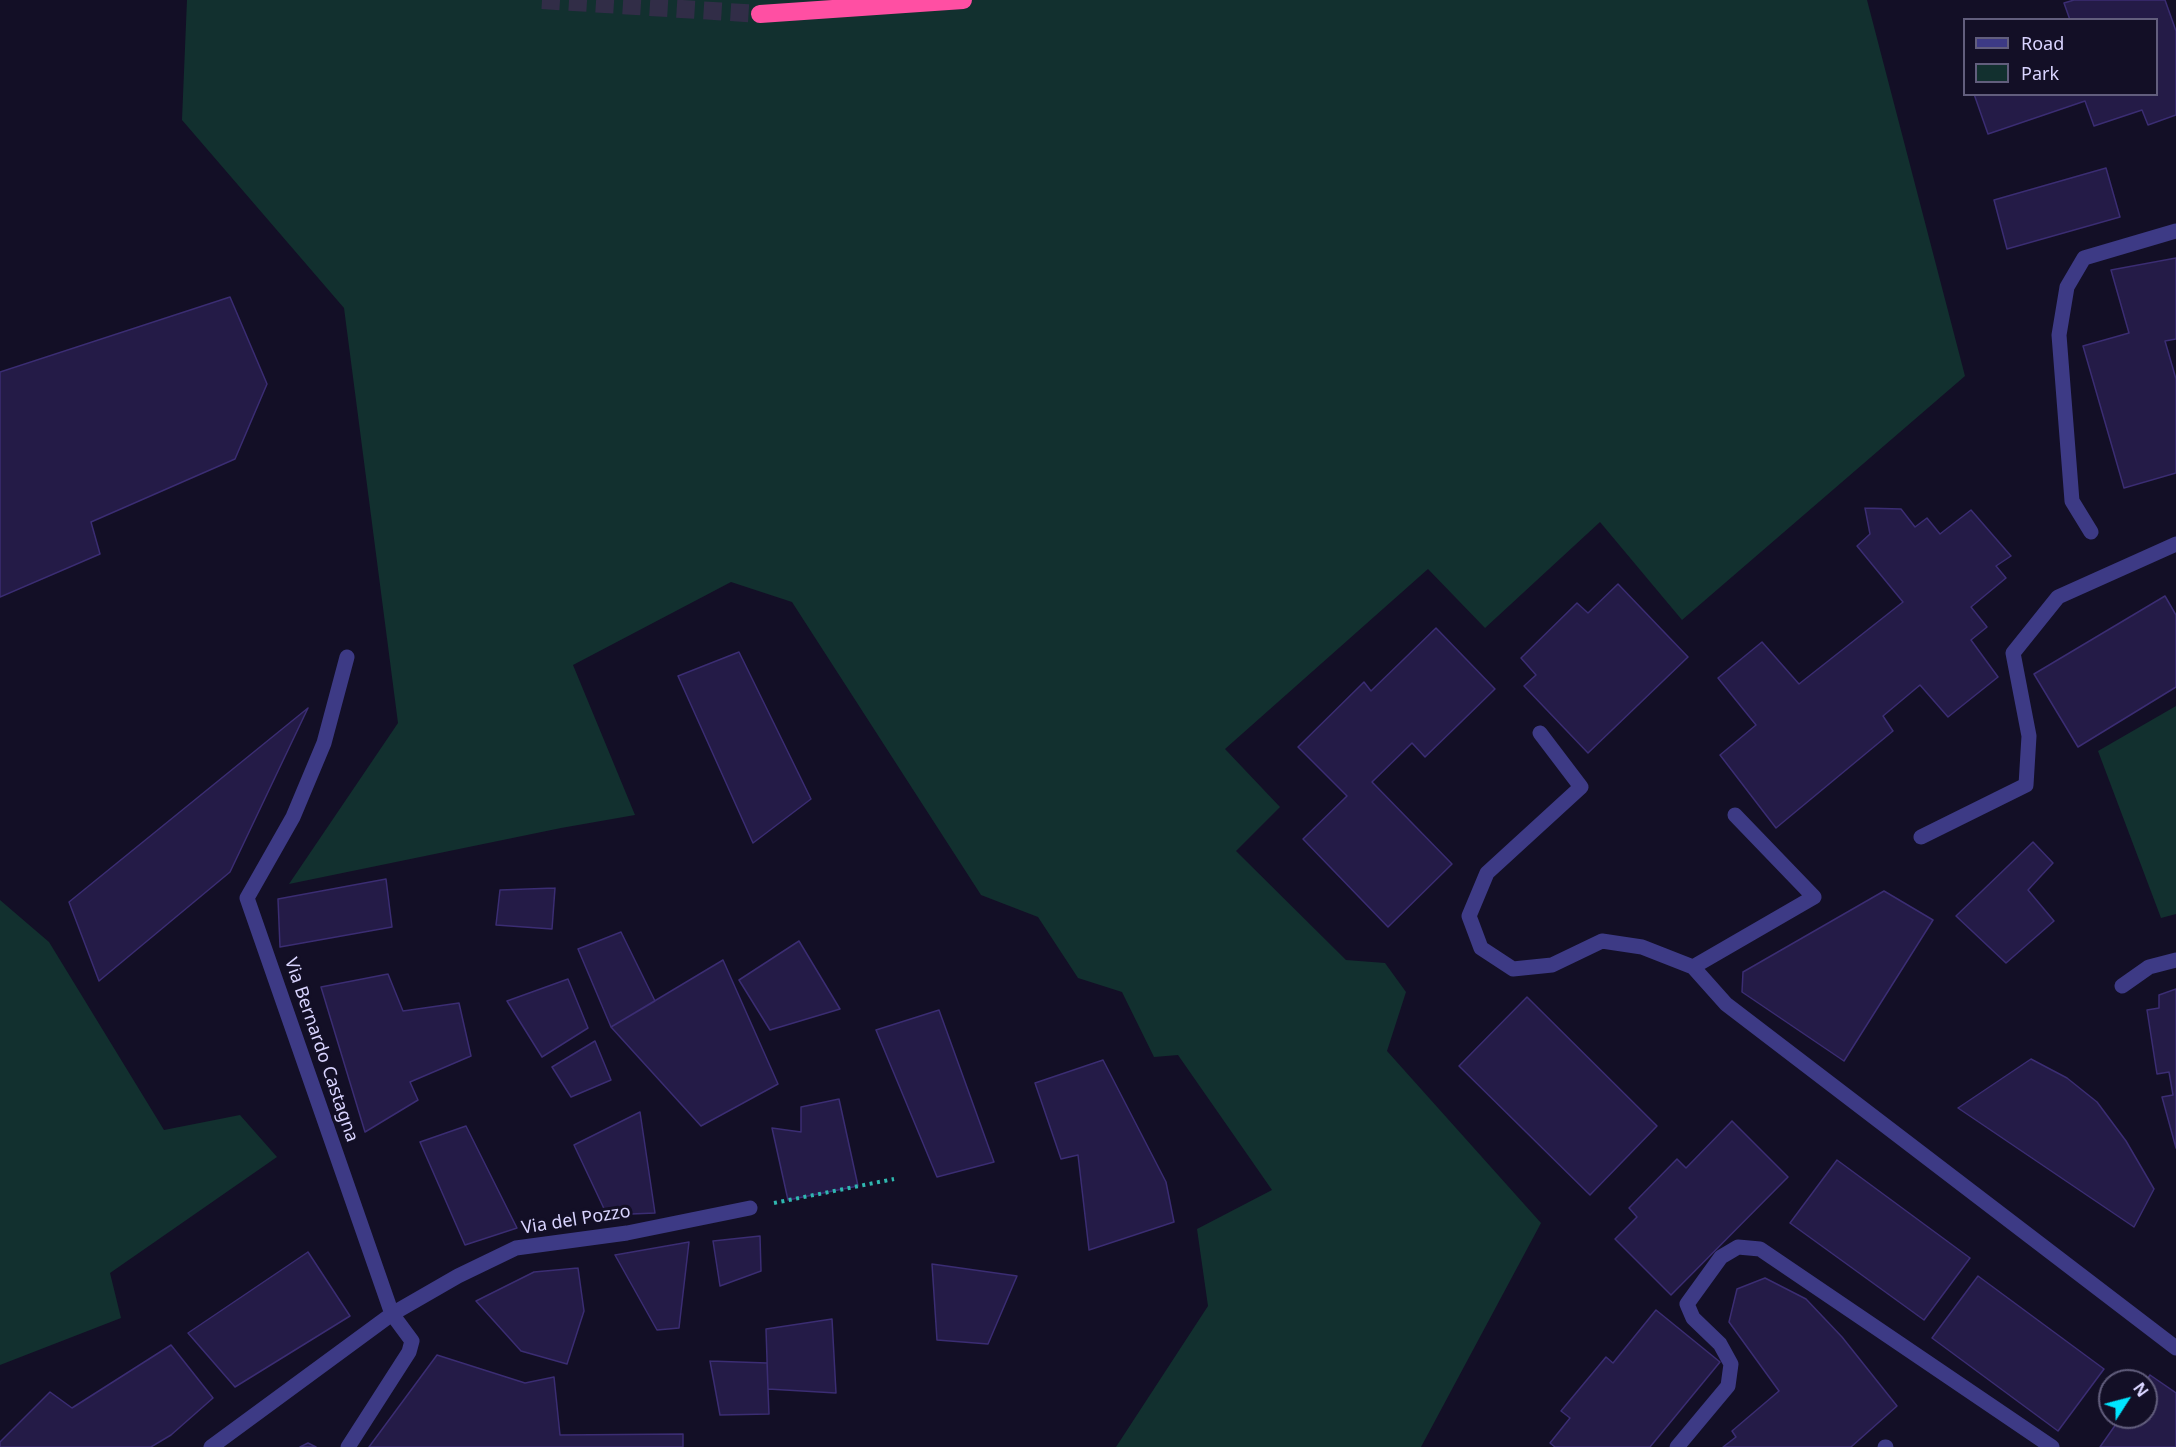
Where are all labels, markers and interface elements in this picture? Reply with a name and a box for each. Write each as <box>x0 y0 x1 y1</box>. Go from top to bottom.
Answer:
legend <box>1963 18 2158 96</box>
text: Road <box>2021 31 2064 55</box>
text: Park <box>2021 61 2059 85</box>
street label: Via Bernardo Castagna <box>279 955 363 1145</box>
street label: Via del Pozzo <box>520 1201 632 1239</box>
north arrow <box>2098 1369 2158 1429</box>
text: N <box>2128 1378 2154 1401</box>

